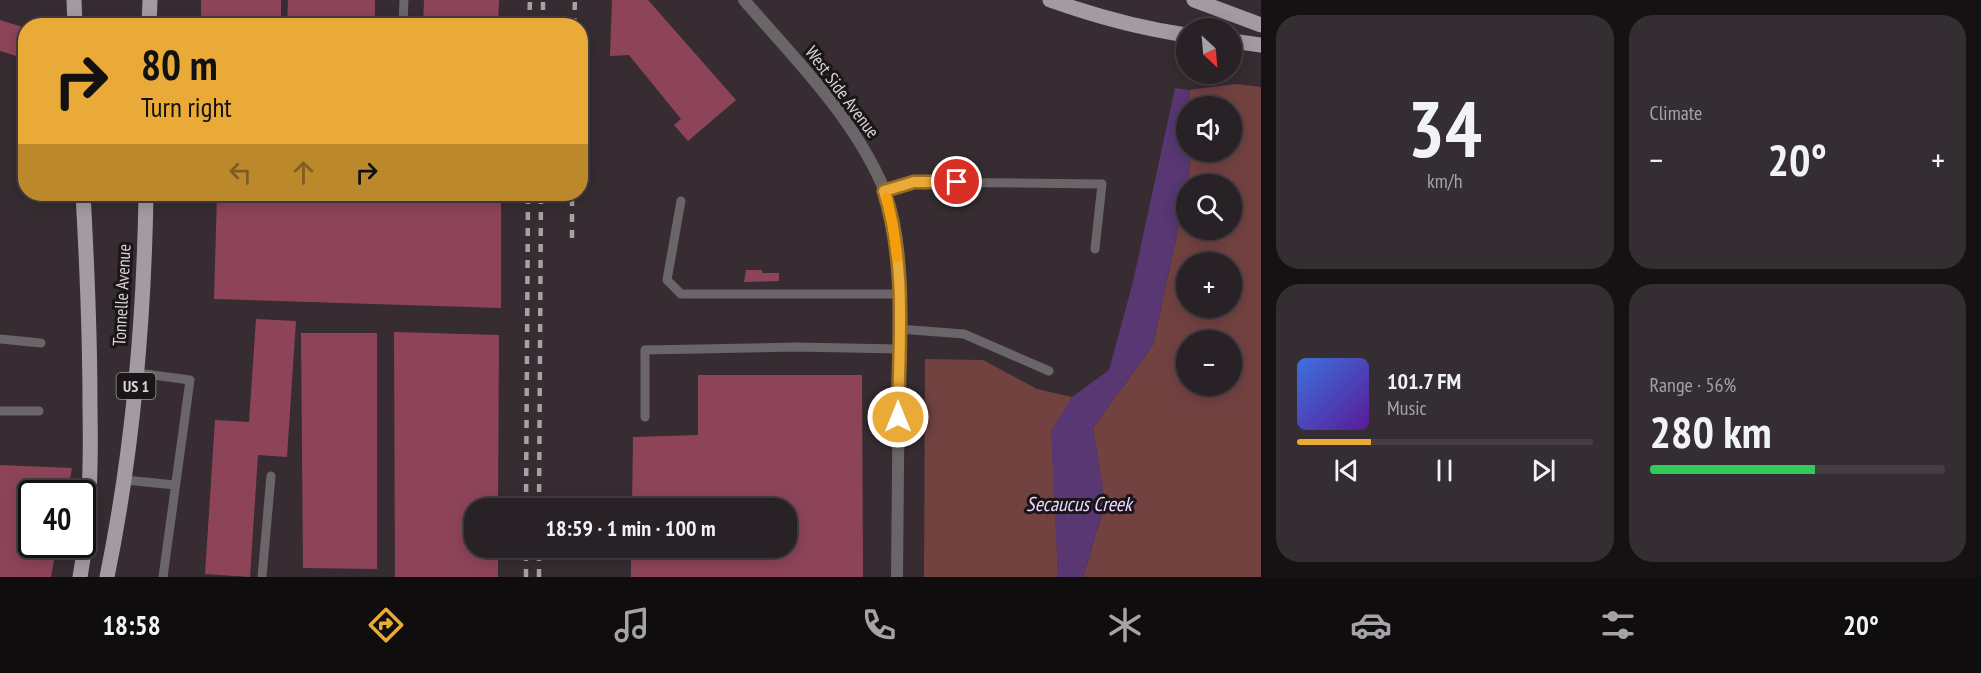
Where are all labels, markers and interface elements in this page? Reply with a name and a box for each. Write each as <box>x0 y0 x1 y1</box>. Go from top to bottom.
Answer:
north arrow <box>1176 18 1242 84</box>
map controls <box>1176 18 1242 396</box>
text: 80 m <box>141 37 218 92</box>
street label: West Side Avenue <box>800 41 885 142</box>
icon: right <box>42 42 120 120</box>
text: 34 <box>1407 78 1482 179</box>
text: Turn right <box>141 90 232 124</box>
button: sound <box>1176 96 1242 162</box>
text: Climate <box>1650 100 1702 126</box>
text: 20° <box>1768 130 1827 188</box>
text: − <box>1650 138 1663 181</box>
text: + <box>1931 138 1945 181</box>
icon: left <box>224 156 257 189</box>
icon: ahead <box>287 156 320 189</box>
icon: right <box>350 156 383 189</box>
pin <box>931 156 982 207</box>
icon: arrive <box>940 165 973 198</box>
text: km/h <box>1427 168 1462 194</box>
button: search <box>1176 174 1242 240</box>
street label: Tonnelle Avenue <box>107 243 136 346</box>
button: + <box>1176 252 1242 318</box>
button: − <box>1176 330 1242 396</box>
text: 101.7 FM <box>1387 367 1461 395</box>
text: Range · 56% <box>1650 372 1736 398</box>
road number: US 1 <box>116 373 156 399</box>
position arrow <box>866 385 930 449</box>
text: Music <box>1387 395 1427 421</box>
text: 280 km <box>1650 402 1772 460</box>
icon: previous <box>1330 454 1363 487</box>
icon: pause <box>1428 454 1461 487</box>
icon: next <box>1527 454 1560 487</box>
speed limit sign: 40 <box>18 480 96 558</box>
water label: Secaucus Creek <box>1026 491 1134 517</box>
text: 18:59 · 1 min · 100 m <box>545 514 716 542</box>
icon: directions <box>365 604 407 646</box>
icon: music <box>611 604 653 646</box>
icon: phone <box>858 604 900 646</box>
icon: climate <box>1104 604 1146 646</box>
icon: car <box>1350 604 1392 646</box>
icon: filters <box>1597 604 1639 646</box>
text: 18:58 <box>102 608 161 642</box>
text: 20° <box>1843 608 1879 642</box>

